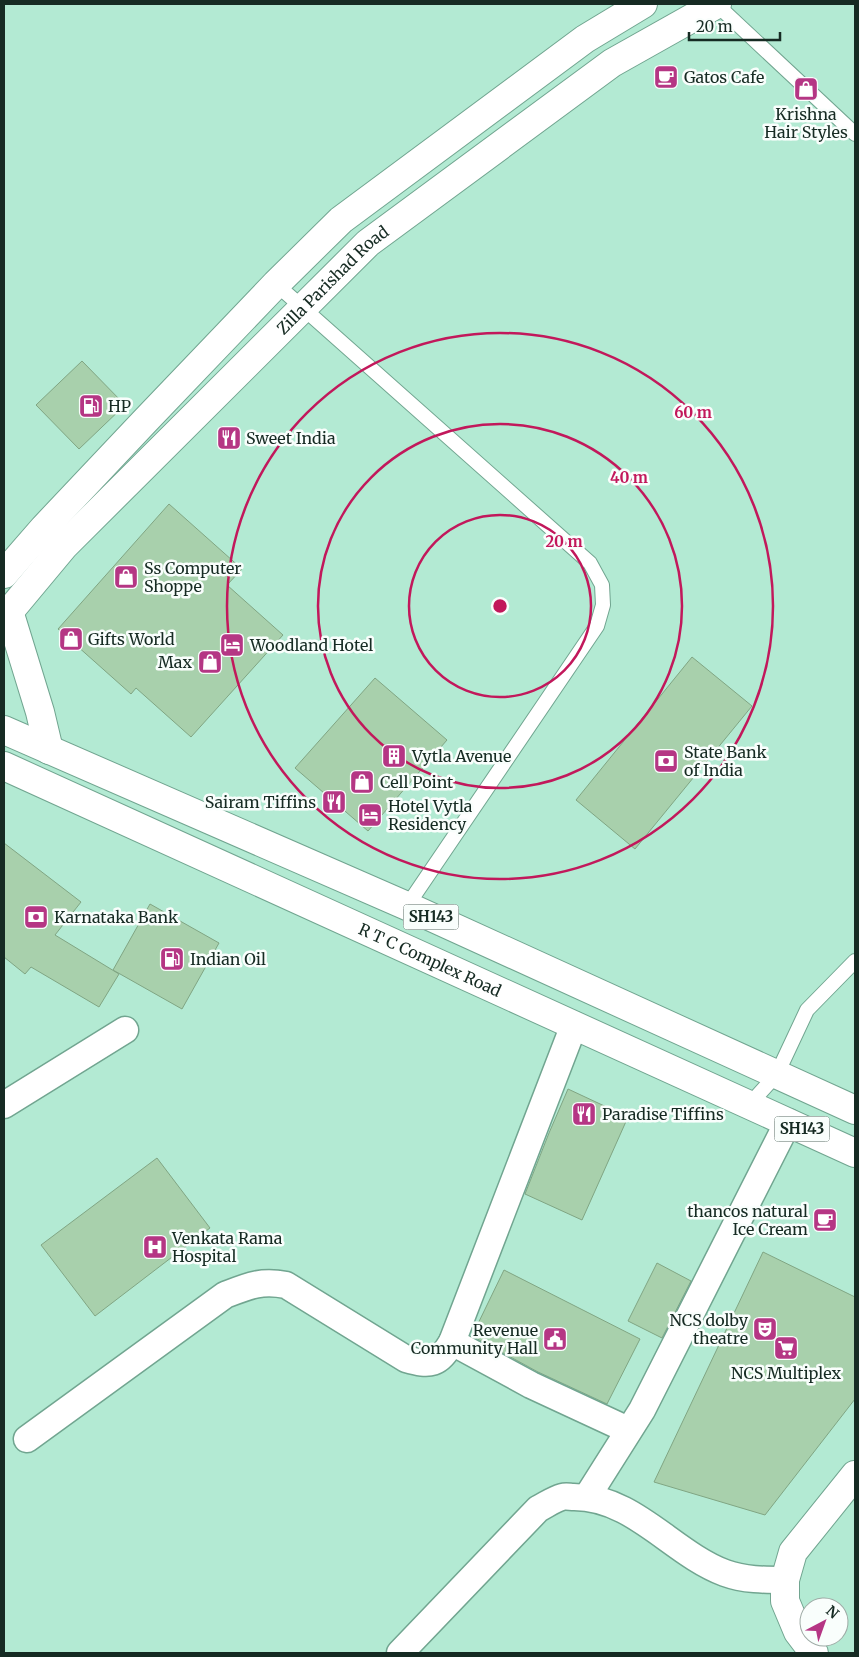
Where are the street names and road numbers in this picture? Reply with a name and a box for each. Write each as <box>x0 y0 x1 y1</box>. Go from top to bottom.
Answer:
street label: Zilla Parishad Road <box>272 221 393 338</box>
road number: SH143 <box>404 904 458 930</box>
street label: R T C Complex Road <box>356 919 505 1001</box>
road number: SH143 <box>774 1116 830 1142</box>

